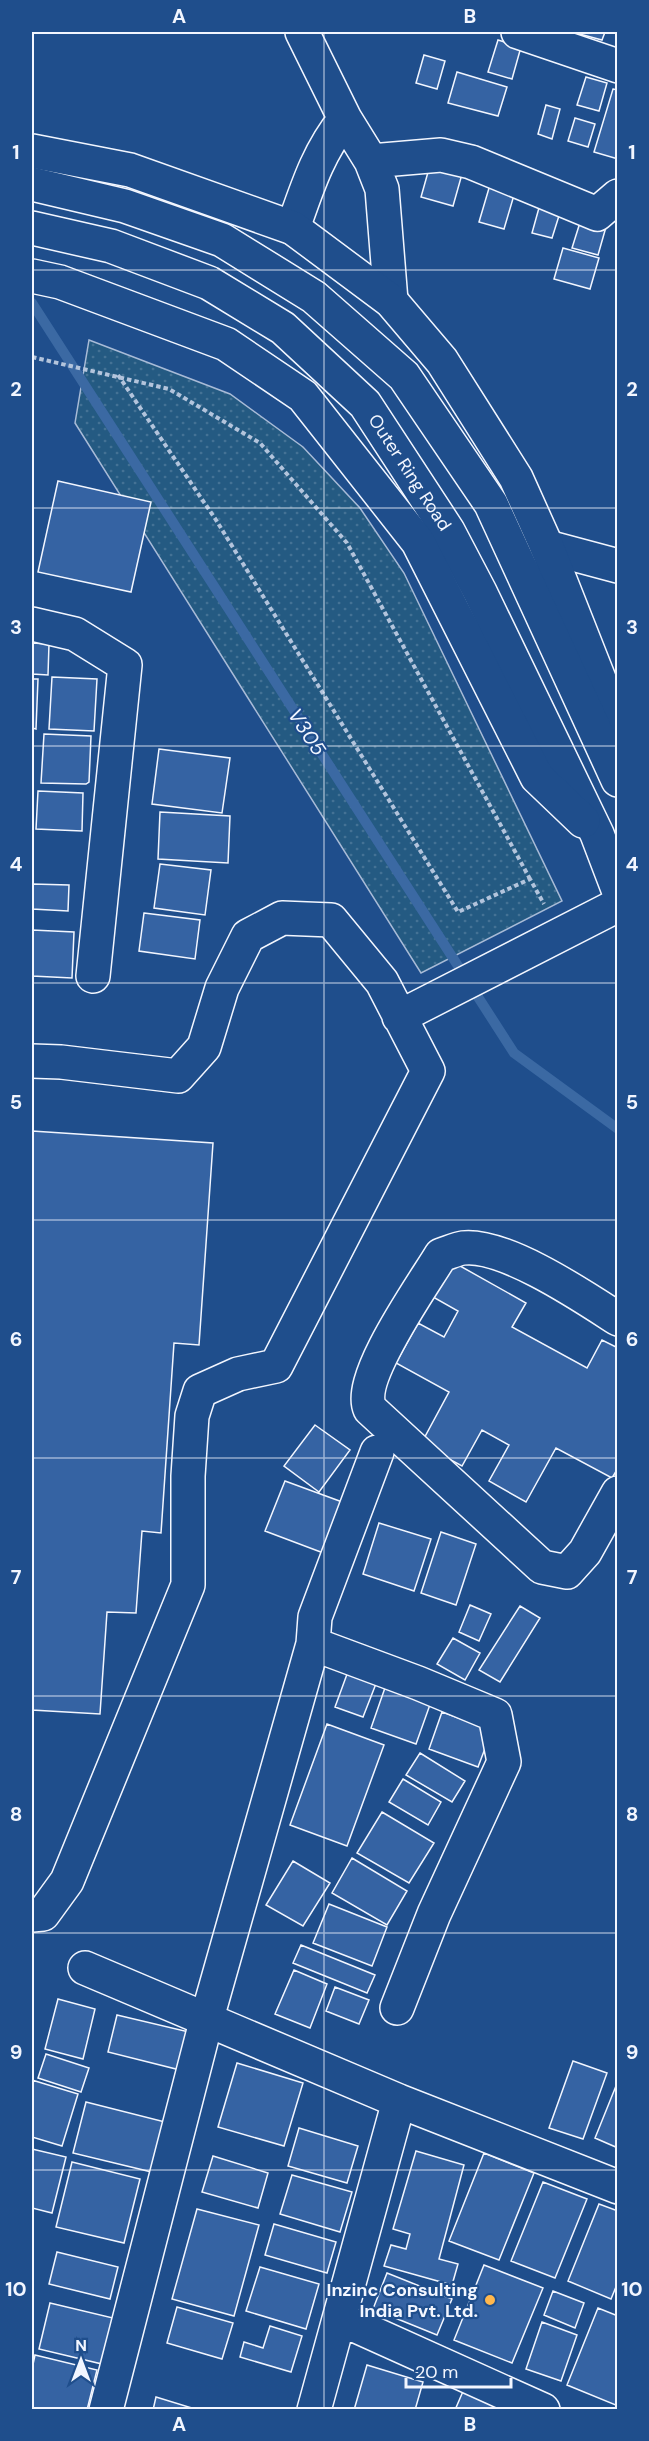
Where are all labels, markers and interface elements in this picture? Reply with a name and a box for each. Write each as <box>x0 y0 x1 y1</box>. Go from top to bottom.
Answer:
text: A <box>172 3 186 29</box>
text: B <box>464 3 476 29</box>
text: 1 <box>12 139 20 165</box>
text: 1 <box>628 139 636 165</box>
text: 2 <box>10 376 22 402</box>
text: 2 <box>626 376 638 402</box>
street label: Outer Ring Road <box>363 409 457 536</box>
text: 3 <box>10 614 22 640</box>
text: 3 <box>626 614 638 640</box>
water label: V305 <box>282 703 332 761</box>
text: 4 <box>10 851 23 877</box>
text: 4 <box>626 851 639 877</box>
text: 5 <box>10 1089 22 1115</box>
text: 5 <box>626 1089 638 1115</box>
text: 6 <box>10 1326 22 1352</box>
text: 6 <box>626 1326 638 1352</box>
text: 7 <box>11 1564 22 1590</box>
text: 7 <box>627 1564 638 1590</box>
text: 8 <box>10 1801 22 1827</box>
text: 8 <box>626 1801 638 1827</box>
text: 9 <box>10 2039 22 2065</box>
text: 9 <box>626 2039 638 2065</box>
text: 10 <box>5 2276 27 2302</box>
text: 10 <box>621 2276 643 2302</box>
place label: Inzinc Consulting India Pvt. Ltd. <box>327 2278 478 2323</box>
marker: Inzinc Consulting India Pvt. Ltd. <box>483 2293 497 2307</box>
north arrow <box>51 2330 111 2390</box>
text: N <box>75 2335 87 2356</box>
scale bar <box>406 2351 511 2389</box>
text: 20 m <box>415 2360 458 2384</box>
text: A <box>172 2411 186 2437</box>
text: B <box>464 2411 476 2437</box>

